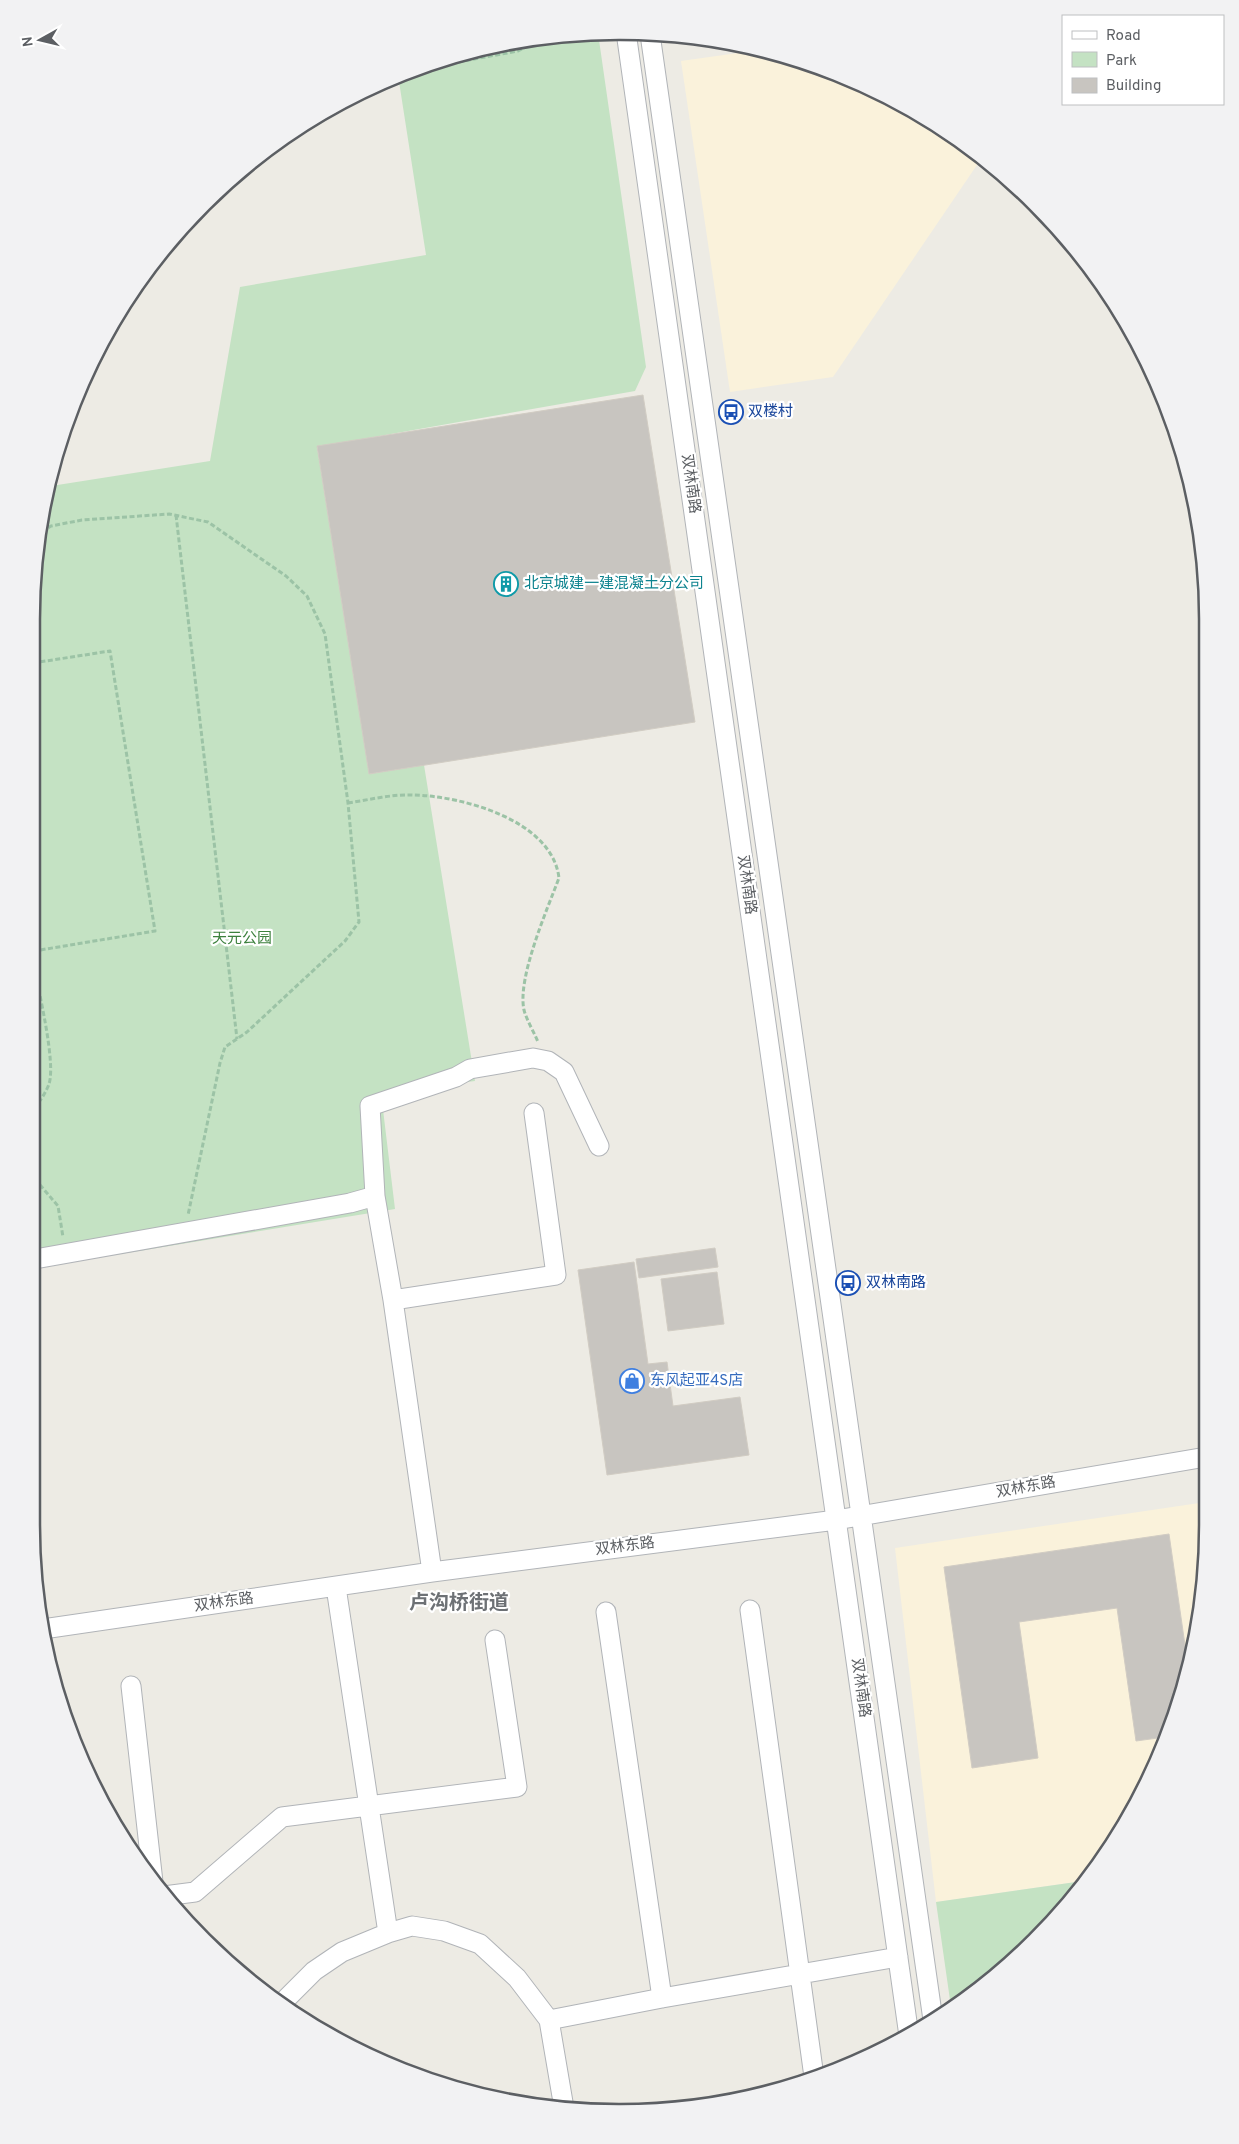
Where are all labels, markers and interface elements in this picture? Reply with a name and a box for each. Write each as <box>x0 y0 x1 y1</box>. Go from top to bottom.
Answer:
north arrow <box>15 15 65 65</box>
legend <box>1062 15 1224 105</box>
text: Road <box>1106 27 1141 46</box>
text: N <box>19 35 38 48</box>
text: Park <box>1106 52 1137 71</box>
text: Building <box>1106 77 1161 96</box>
bus stop icon: 双楼村 <box>718 399 744 425</box>
place label: 双楼村 <box>748 402 793 422</box>
street label: 双林南路 <box>676 453 704 515</box>
building icon: 北京城建一建混凝土分公司 <box>493 571 519 597</box>
place label: 北京城建一建混凝土分公司 <box>524 574 704 594</box>
street label: 双林南路 <box>732 854 760 916</box>
park label: 天元公园 <box>212 930 272 949</box>
bus stop icon: 双林南路 <box>835 1270 861 1296</box>
place label: 双林南路 <box>866 1274 926 1293</box>
shop icon: 东风起亚4S店 <box>619 1368 645 1394</box>
place label: 东风起亚4S店 <box>650 1372 743 1391</box>
street label: 双林东路 <box>995 1473 1057 1503</box>
street label: 双林东路 <box>594 1534 656 1560</box>
street label: 双林东路 <box>193 1589 255 1617</box>
district label: 卢沟桥街道 <box>409 1591 509 1617</box>
street label: 双林南路 <box>846 1657 874 1719</box>

